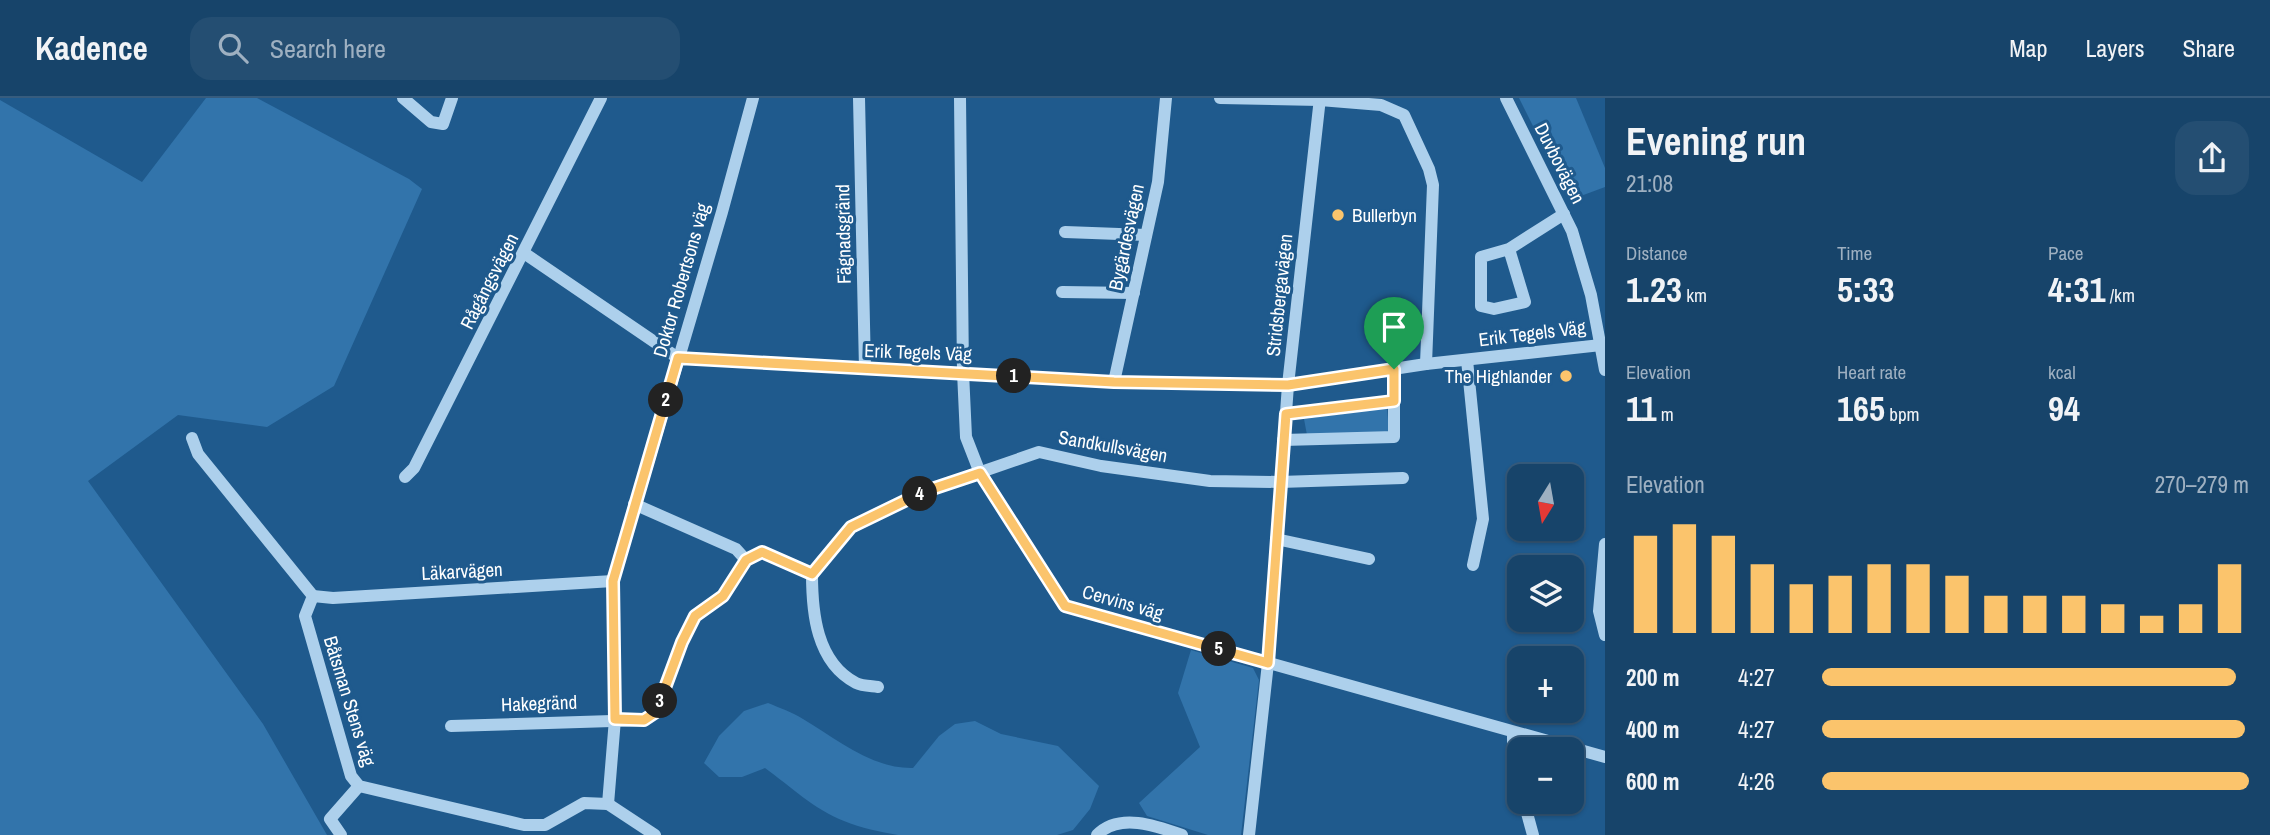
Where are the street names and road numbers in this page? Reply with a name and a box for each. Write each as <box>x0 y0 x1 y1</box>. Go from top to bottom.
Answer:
street label: Duvbovägen <box>1529 118 1591 208</box>
street label: Bygärdesvägen <box>1102 181 1150 293</box>
street label: Fägnadsgränd <box>829 184 857 284</box>
street label: Doktor Robertsons väg <box>647 200 716 360</box>
street label: Rågångsvägen <box>454 228 524 334</box>
street label: Stridsbergavägen <box>1260 232 1298 358</box>
street label: Erik Tegels Väg <box>1477 313 1587 352</box>
street label: Erik Tegels Väg <box>864 337 973 367</box>
street label: Sandkullsvägen <box>1057 424 1169 468</box>
street label: Läkarvägen <box>421 556 503 586</box>
street label: Cervins väg <box>1079 578 1167 626</box>
street label: Båtsman Stens väg <box>318 633 382 770</box>
street label: Hakegränd <box>500 689 578 717</box>

